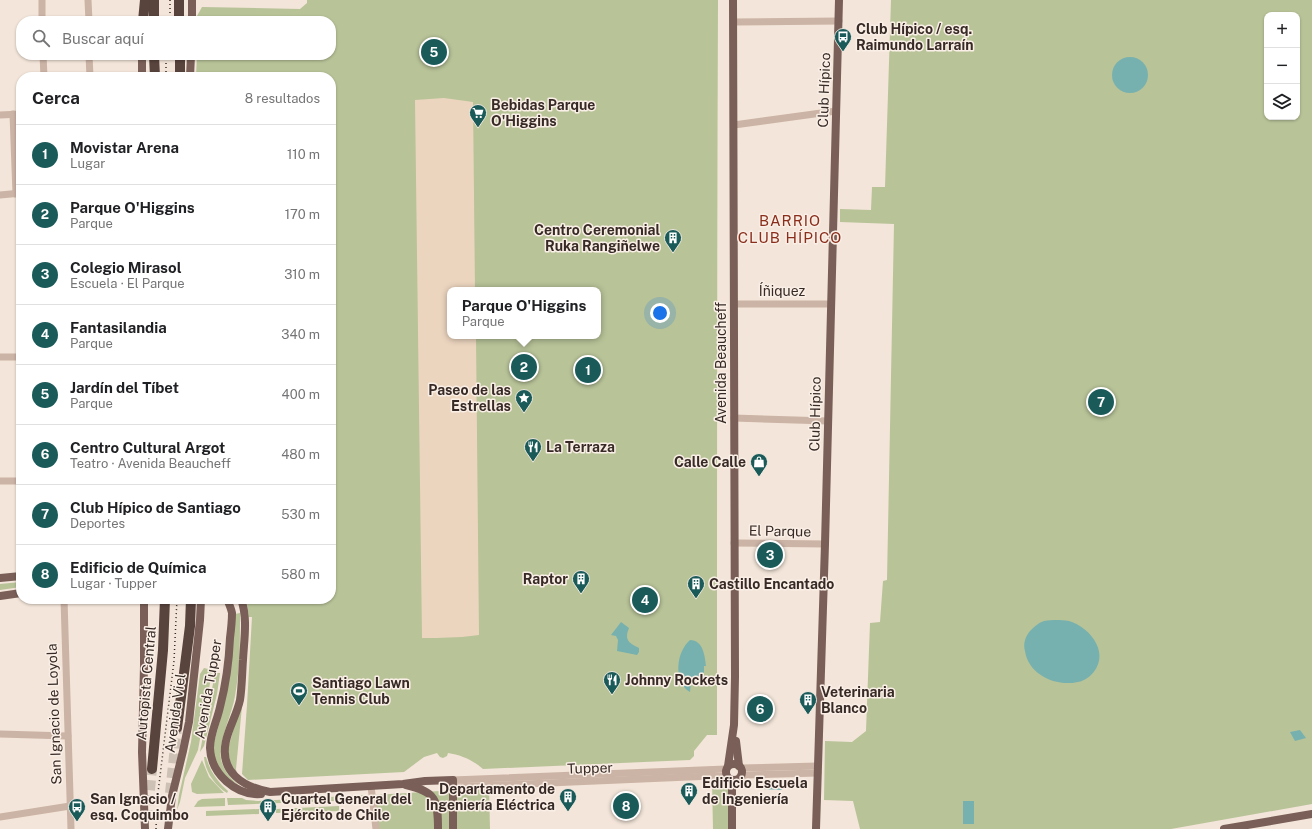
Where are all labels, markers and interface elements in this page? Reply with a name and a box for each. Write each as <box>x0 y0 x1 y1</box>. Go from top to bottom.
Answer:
map controls <box>1264 12 1300 120</box>
button: + <box>1264 12 1300 48</box>
search box <box>16 16 336 60</box>
place label: Club Hípico / esq. Raimundo Larraín <box>856 21 973 53</box>
icon: search <box>30 27 52 49</box>
bus stop icon: Club Hípico / esq. Raimundo Larraín <box>833 27 853 52</box>
text: Buscar aquí <box>62 30 144 47</box>
pin: 5 <box>421 37 447 67</box>
button: − <box>1264 48 1300 84</box>
street label: Club Hípico <box>815 52 833 128</box>
button: layers <box>1264 84 1300 120</box>
text: Cerca <box>32 88 80 108</box>
text: 8 resultados <box>245 91 320 106</box>
place label: Bebidas Parque O'Higgins <box>491 97 595 129</box>
supermarket icon: Bebidas Parque O'Higgins <box>468 103 488 128</box>
text: Movistar Arena <box>70 139 179 156</box>
text: 1 <box>42 147 48 162</box>
text: 110 m <box>287 147 320 162</box>
text: Lugar <box>70 156 105 171</box>
text: Parque O'Higgins <box>70 199 195 216</box>
text: 2 <box>41 207 49 222</box>
text: 170 m <box>285 207 320 222</box>
district label: BARRIO CLUB HÍPICO <box>738 212 842 246</box>
text: Parque <box>70 216 113 231</box>
place label: Centro Ceremonial Ruka Rangiñelwe <box>534 222 660 254</box>
building icon: Centro Ceremonial Ruka Rangiñelwe <box>663 228 683 253</box>
text: Colegio Mirasol <box>70 259 182 276</box>
text: 3 <box>41 267 49 282</box>
text: 310 m <box>284 267 320 282</box>
text: Escuela · El Parque <box>70 276 185 291</box>
street label: Íñiquez <box>759 282 806 299</box>
popup <box>447 287 601 339</box>
text: Parque O'Higgins <box>462 297 586 314</box>
street label: Avenida Beaucheff <box>713 301 729 424</box>
your location <box>650 303 670 323</box>
text: Parque <box>462 314 505 329</box>
text: Fantasilandia <box>70 319 167 336</box>
text: 4 <box>41 327 49 342</box>
text: 340 m <box>281 327 320 342</box>
text: Parque <box>70 336 113 351</box>
pin: 2 <box>511 352 537 382</box>
pin: 1 <box>575 355 601 385</box>
street label: Club Hípico <box>806 376 824 452</box>
text: Jardín del Tíbet <box>70 379 179 396</box>
place label: Paseo de las Estrellas <box>428 382 511 414</box>
text: 5 <box>41 387 49 402</box>
text: 400 m <box>282 387 320 402</box>
pin: 7 <box>1088 387 1114 417</box>
place icon: Paseo de las Estrellas <box>514 388 534 413</box>
text: Parque <box>70 396 113 411</box>
restaurant icon: La Terraza <box>523 437 543 462</box>
text: Centro Cultural Argot <box>70 439 225 456</box>
place label: La Terraza <box>546 439 615 455</box>
text: 6 <box>41 447 49 462</box>
text: 480 m <box>281 447 320 462</box>
shop icon: Calle Calle <box>749 452 769 477</box>
place label: Calle Calle <box>674 454 746 470</box>
text: Teatro · Avenida Beaucheff <box>70 456 231 471</box>
text: Club Hípico de Santiago <box>70 499 241 516</box>
text: 7 <box>41 507 49 522</box>
text: 530 m <box>281 507 320 522</box>
text: Deportes <box>70 516 125 531</box>
street label: El Parque <box>749 522 811 540</box>
pin: 3 <box>757 540 783 570</box>
text: Edificio de Química <box>70 559 206 576</box>
text: 8 <box>41 567 49 582</box>
text: 580 m <box>281 567 320 582</box>
building icon: Raptor <box>571 569 591 594</box>
place label: Raptor <box>523 571 568 587</box>
building icon: Castillo Encantado <box>686 574 706 599</box>
text: Lugar · Tupper <box>70 576 157 591</box>
place label: Castillo Encantado <box>709 576 834 592</box>
pin: 4 <box>632 585 658 615</box>
street label: Autopista Central <box>133 625 159 741</box>
street label: Avenida Tupper <box>191 638 225 740</box>
street label: San Ignacio de Loyola <box>44 643 64 785</box>
restaurant icon: Johnny Rockets <box>602 670 622 695</box>
street label: Avenida Viel <box>162 672 188 754</box>
place label: Johnny Rockets <box>625 672 728 688</box>
place label: Santiago Lawn Tennis Club <box>312 675 410 707</box>
sports icon: Santiago Lawn Tennis Club <box>289 681 309 706</box>
place label: Veterinaria Blanco <box>821 684 895 716</box>
building icon: Veterinaria Blanco <box>798 690 818 715</box>
pin: 6 <box>747 694 773 724</box>
street label: Tupper <box>567 759 613 777</box>
place label: Edificio Escuela de Ingeniería <box>702 775 808 807</box>
place label: Departamento de Ingeniería Eléctrica <box>426 781 555 813</box>
building icon: Edificio Escuela de Ingeniería <box>679 781 699 806</box>
building icon: Departamento de Ingeniería Eléctrica <box>558 787 578 812</box>
place label: San Ignacio / esq. Coquimbo <box>90 791 189 823</box>
place label: Cuartel General del Ejército de Chile <box>281 791 412 823</box>
pin: 8 <box>613 791 639 821</box>
bus stop icon: San Ignacio / esq. Coquimbo <box>67 797 87 822</box>
building icon: Cuartel General del Ejército de Chile <box>258 797 278 822</box>

